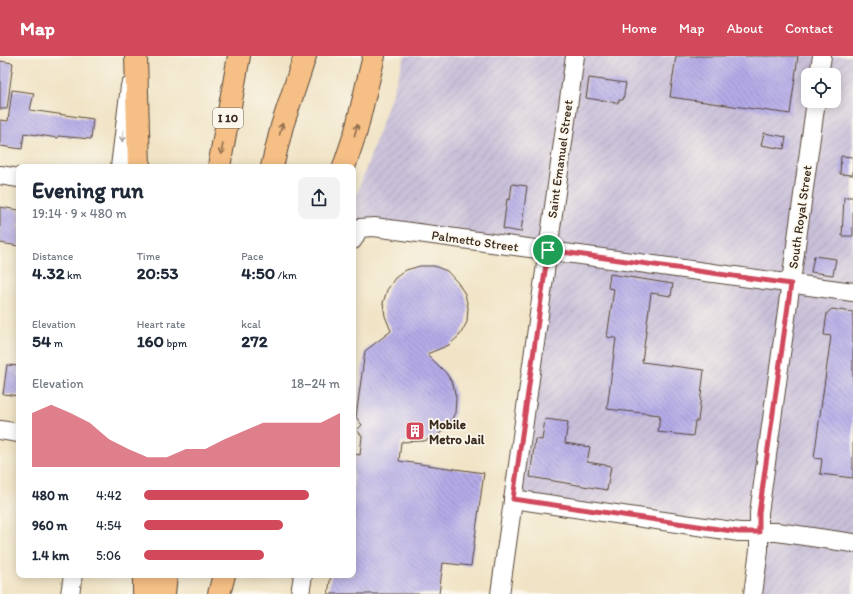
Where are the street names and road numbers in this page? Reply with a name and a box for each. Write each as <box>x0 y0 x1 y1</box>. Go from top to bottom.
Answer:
street label: Saint Emanuel Street <box>544 99 576 219</box>
road number: I 10 <box>213 108 243 128</box>
street label: South Royal Street <box>785 164 815 270</box>
street label: Palmetto Street <box>431 227 519 255</box>

